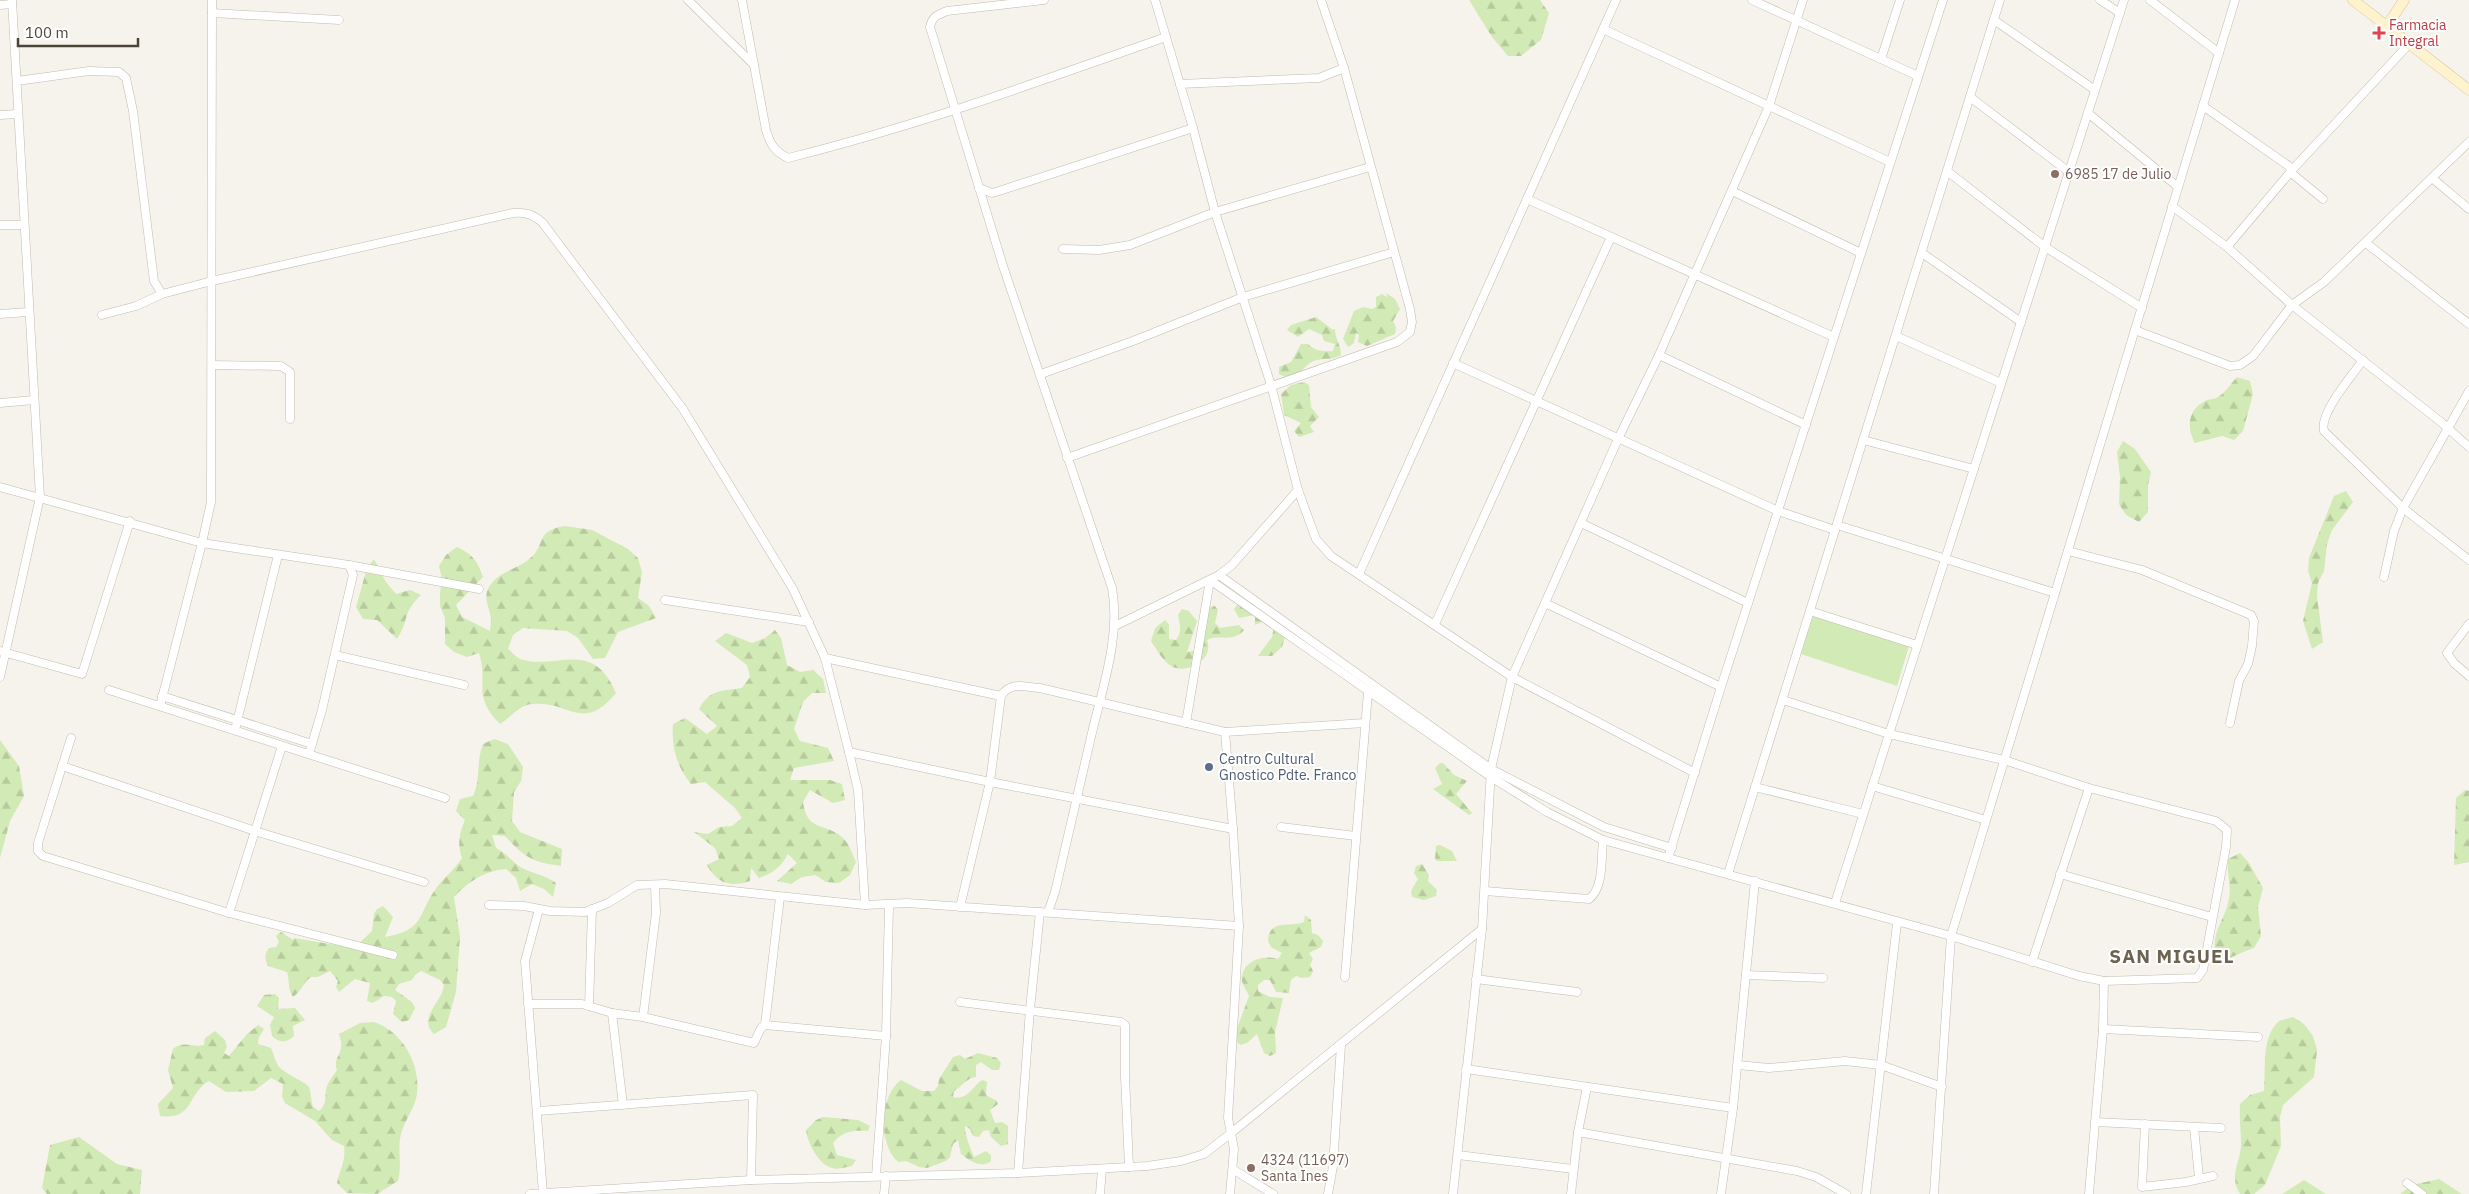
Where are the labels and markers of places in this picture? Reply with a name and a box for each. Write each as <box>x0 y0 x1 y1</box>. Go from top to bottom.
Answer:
place label: Farmacia Integral <box>2389 16 2447 50</box>
marker: Farmacia Integral <box>2373 27 2385 39</box>
place label: 6985 17 de Julio <box>2065 165 2172 183</box>
marker: 6985 17 de Julio <box>2049 168 2061 180</box>
place label: Centro Cultural Gnostico Pdte. Franco <box>1219 750 1356 784</box>
marker: Centro Cultural Gnostico Pdte. Franco <box>1203 761 1215 773</box>
place label: 4324 (11697) Santa Ines <box>1261 1151 1349 1185</box>
marker: 4324 (11697) Santa Ines <box>1245 1162 1257 1174</box>

